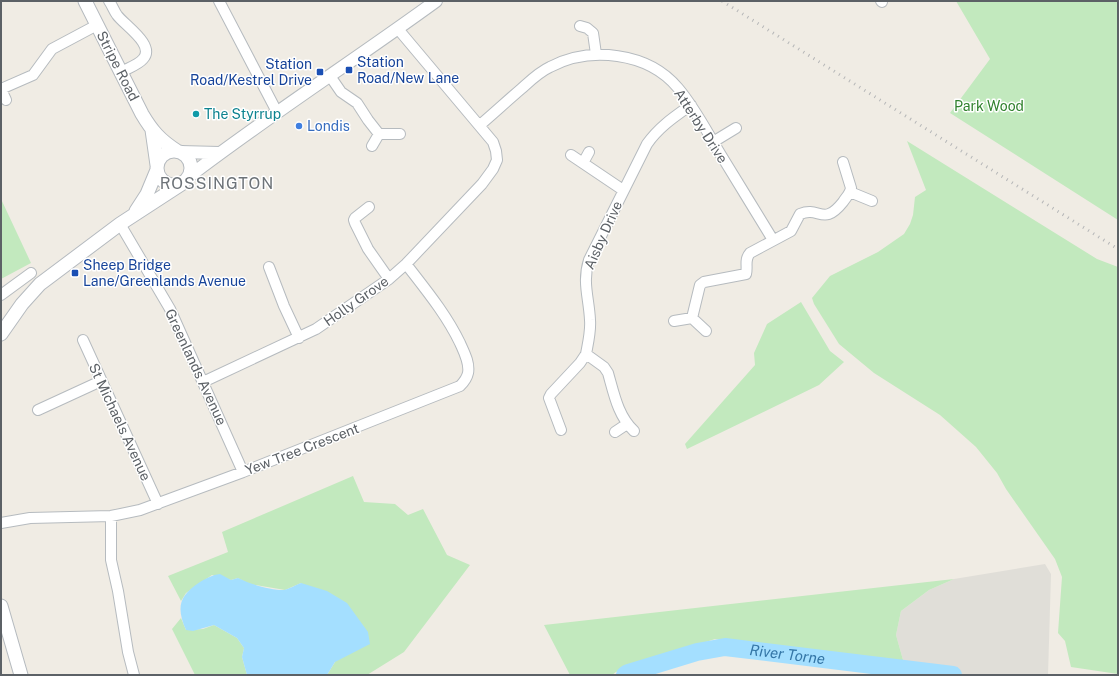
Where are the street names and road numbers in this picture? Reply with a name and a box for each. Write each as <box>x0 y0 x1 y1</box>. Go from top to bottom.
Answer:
street label: Stripe Road <box>94 28 142 104</box>
street label: Atterby Drive <box>671 86 731 166</box>
street label: Aisby Drive <box>581 198 625 272</box>
street label: Holly Grove <box>320 273 392 329</box>
street label: Greenlands Avenue <box>162 306 230 428</box>
street label: St Michaels Avenue <box>86 361 154 483</box>
street label: Yew Tree Crescent <box>243 420 361 478</box>

